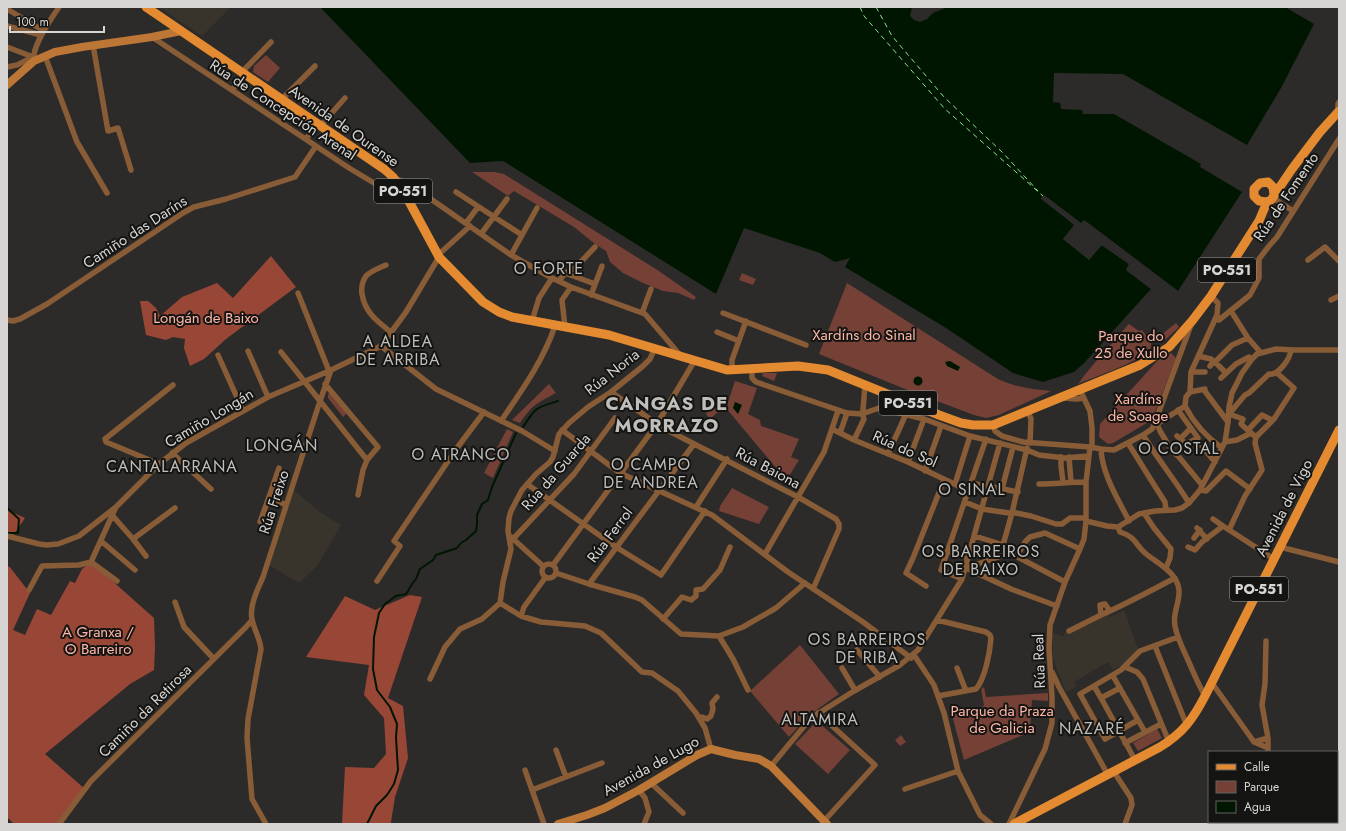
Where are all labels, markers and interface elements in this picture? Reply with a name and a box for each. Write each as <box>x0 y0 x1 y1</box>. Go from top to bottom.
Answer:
scale bar <box>10 8 104 34</box>
text: 100 m <box>16 13 49 31</box>
street label: Rúa de Concepción Arenal <box>205 54 361 166</box>
street label: Avenida de Ourense <box>284 80 404 172</box>
street label: Rúa de Fomento <box>1248 148 1324 246</box>
road number: PO-551 <box>374 179 432 203</box>
street label: Camiño das Daríns <box>79 190 191 274</box>
district label: O FORTE <box>514 257 584 280</box>
road number: PO-551 <box>1198 258 1256 282</box>
park label: Longán de Baixo <box>153 307 259 329</box>
park label: Xardíns do Sinal <box>812 324 916 346</box>
park label: Parque do 25 de Xullo <box>1094 325 1168 364</box>
district label: A ALDEA DE ARRIBA <box>355 330 441 371</box>
street label: Rúa Noria <box>580 344 644 400</box>
street label: Camiño Longán <box>160 383 258 453</box>
park label: Xardíns de Soage <box>1108 388 1169 427</box>
district label: CANGAS DE MORRAZO <box>606 390 728 439</box>
road number: PO-551 <box>879 391 937 415</box>
street label: Rúa do Sol <box>869 425 941 473</box>
street label: Rúa da Guarda <box>516 429 596 515</box>
district label: LONGÁN <box>246 434 318 457</box>
district label: O COSTAL <box>1138 437 1220 460</box>
street label: Rúa Baiona <box>732 442 804 494</box>
district label: O ATRANCO <box>412 443 510 466</box>
district label: O CAMPO DE ANDREA <box>603 453 699 494</box>
district label: CANTALARRANA <box>106 455 238 478</box>
street label: Avenida de Vigo <box>1250 456 1318 560</box>
street label: Rúa Freixo <box>253 467 295 537</box>
district label: O SINAL <box>938 478 1006 501</box>
street label: Rúa Ferrol <box>582 503 638 567</box>
district label: OS BARREIROS DE BAIXO <box>922 540 1040 581</box>
road number: PO-551 <box>1230 577 1288 601</box>
park label: A Granxa / O Barreiro <box>62 621 134 660</box>
district label: OS BARREIROS DE RIBA <box>808 628 926 669</box>
street label: Rúa Real <box>1027 633 1051 689</box>
street label: Camiño da Retirosa <box>93 659 197 763</box>
park label: Parque da Praza de Galicia <box>950 700 1054 739</box>
district label: ALTAMIRA <box>781 708 859 731</box>
district label: NAZARÉ <box>1059 717 1125 740</box>
street label: Avenida de Lugo <box>599 730 703 802</box>
legend <box>1208 751 1338 823</box>
text: Calle <box>1244 758 1270 776</box>
text: Parque <box>1244 778 1279 796</box>
text: Agua <box>1244 798 1271 816</box>

